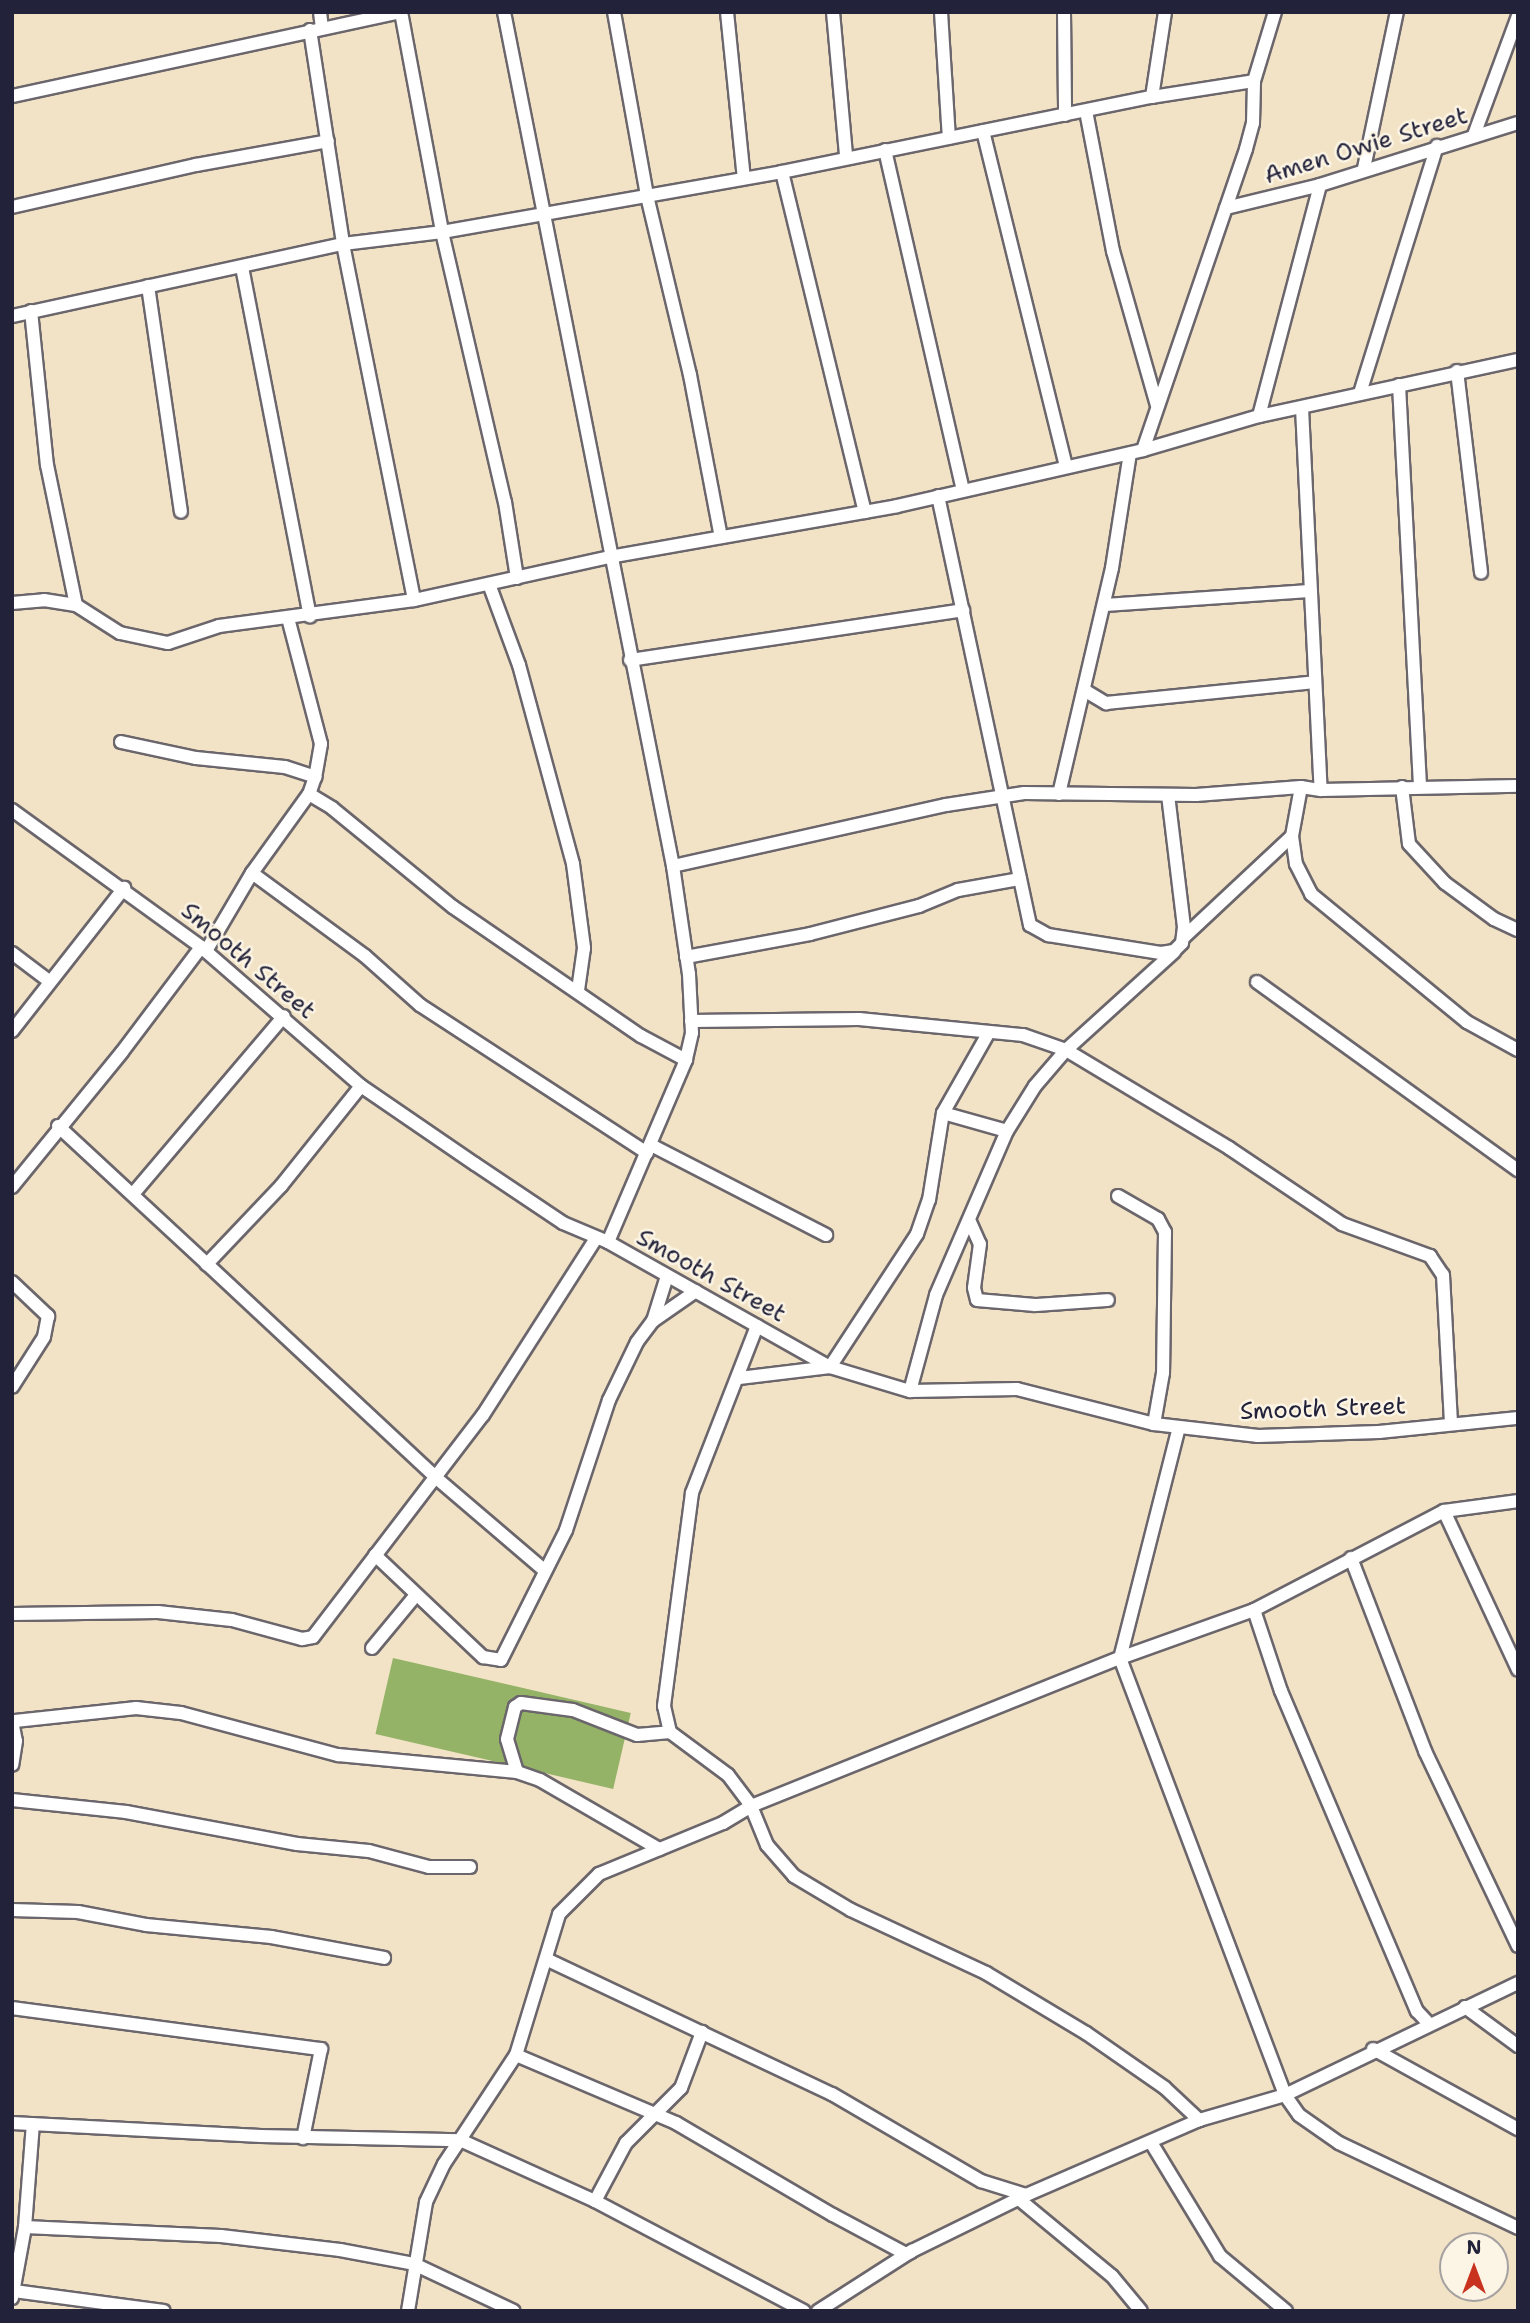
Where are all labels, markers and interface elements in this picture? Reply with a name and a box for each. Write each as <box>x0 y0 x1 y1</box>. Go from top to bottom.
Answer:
street label: Amen Owie Street <box>1261 101 1471 191</box>
street label: Smooth Street <box>175 897 321 1025</box>
street label: Smooth Street <box>631 1223 791 1329</box>
street label: Smooth Street <box>1239 1392 1407 1426</box>
north arrow <box>1439 2232 1509 2302</box>
text: N <box>1466 2235 1482 2260</box>

